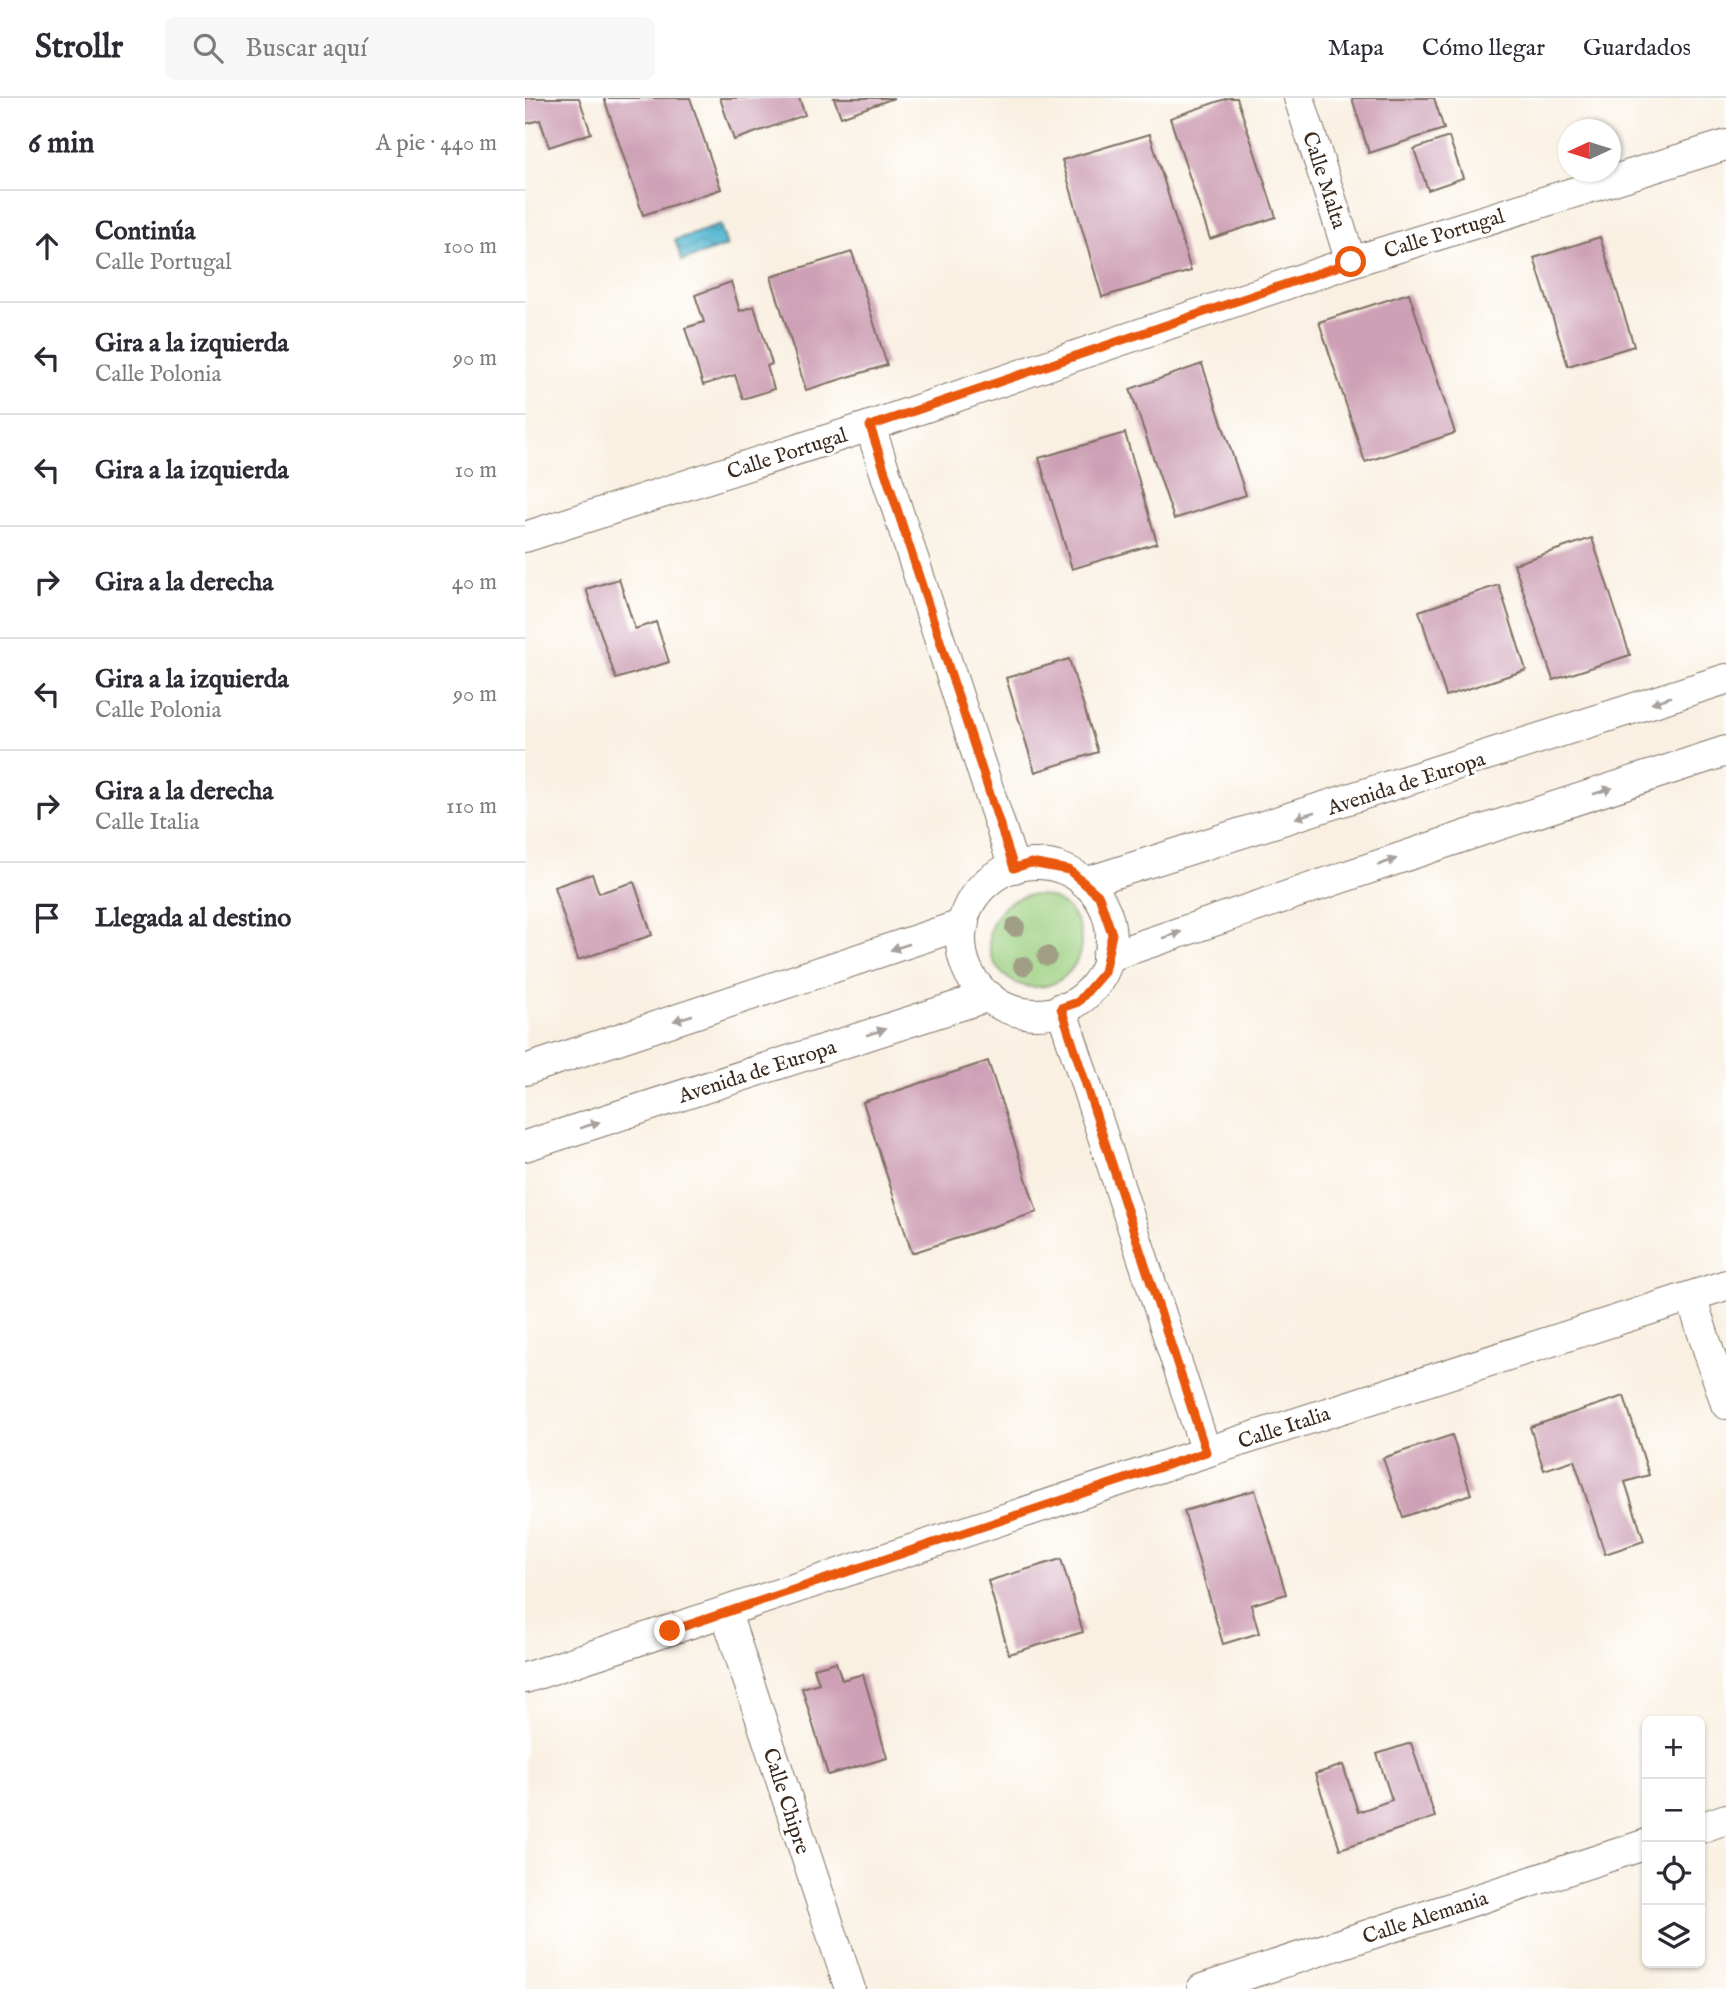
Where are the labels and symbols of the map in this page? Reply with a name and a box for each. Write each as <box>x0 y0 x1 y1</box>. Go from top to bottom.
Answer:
north arrow <box>1558 119 1621 182</box>
street label: Calle Malta <box>1295 128 1352 233</box>
street label: Calle Portugal <box>1381 203 1508 266</box>
route start <box>1335 246 1366 277</box>
street label: Calle Portugal <box>724 422 851 487</box>
one-way arrow <box>1650 695 1671 706</box>
street label: Avenida de Europa <box>1323 746 1490 823</box>
one-way arrow <box>1593 785 1614 796</box>
one-way arrow <box>1294 810 1315 821</box>
one-way arrow <box>1377 857 1398 867</box>
one-way arrow <box>1162 930 1183 940</box>
one-way arrow <box>889 942 910 953</box>
one-way arrow <box>673 1013 694 1024</box>
one-way arrow <box>866 1026 887 1037</box>
street label: Avenida de Europa <box>674 1034 841 1111</box>
one-way arrow <box>580 1119 601 1130</box>
street label: Calle Italia <box>1235 1401 1335 1456</box>
route end <box>654 1615 685 1646</box>
street label: Calle Chipre <box>756 1745 816 1858</box>
street label: Calle Alemania <box>1359 1885 1493 1951</box>

